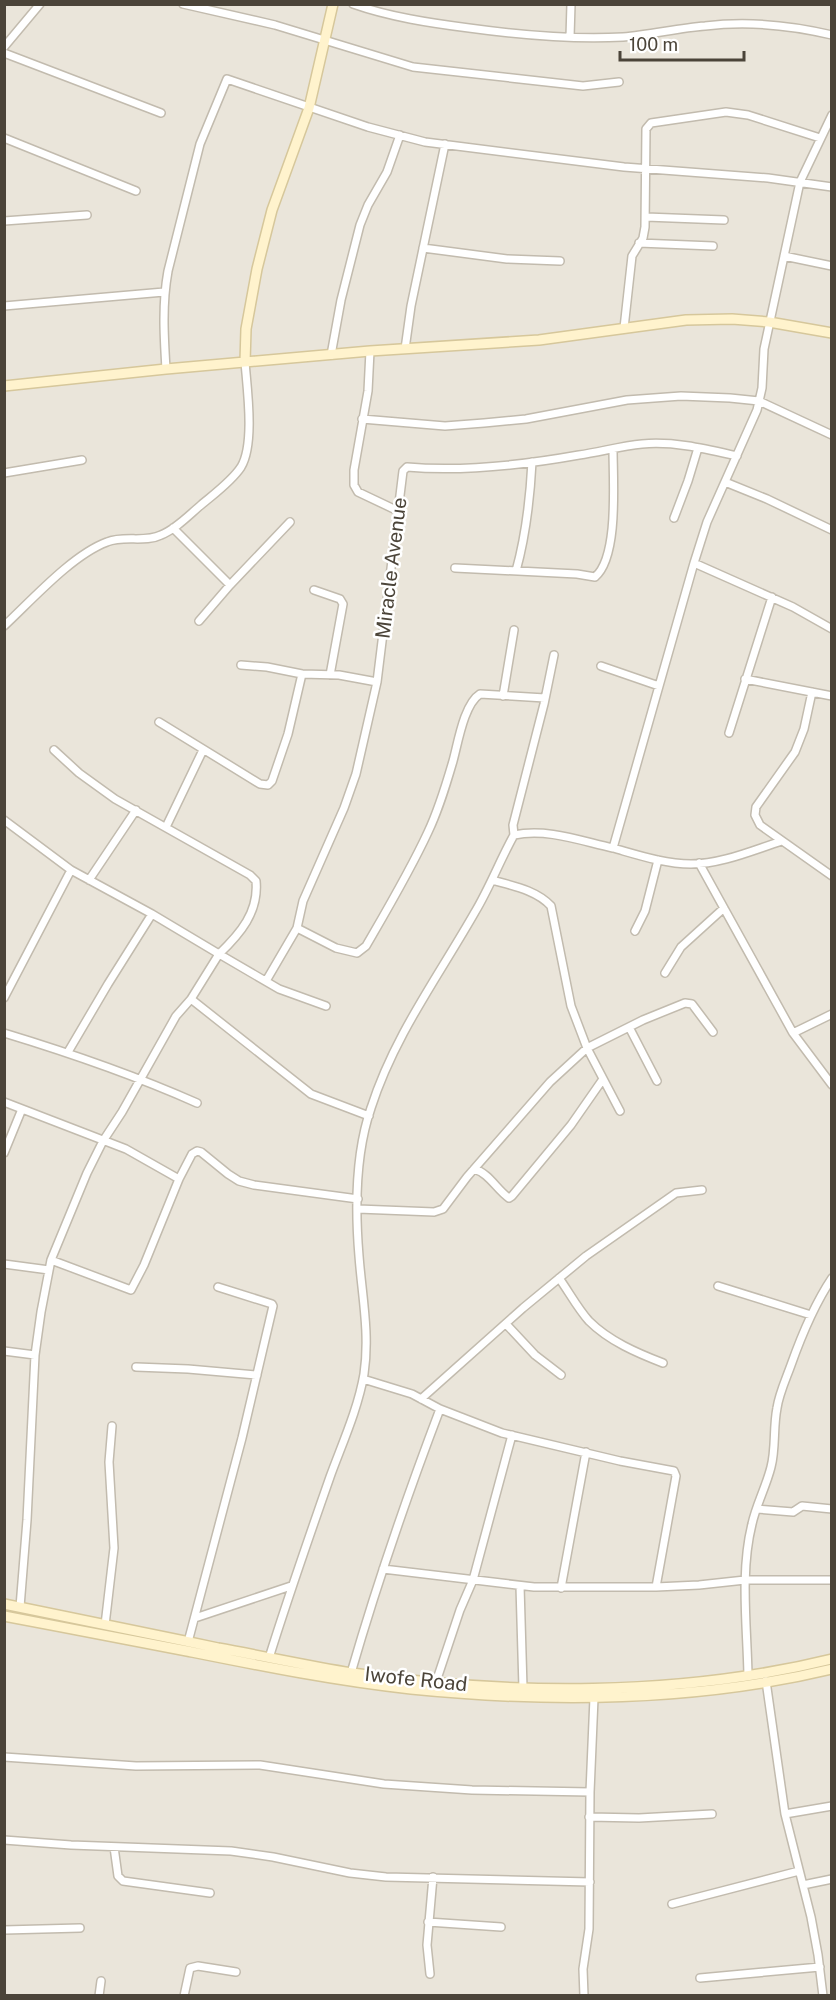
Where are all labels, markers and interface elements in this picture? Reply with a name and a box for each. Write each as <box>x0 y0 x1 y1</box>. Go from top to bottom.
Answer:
scale bar <box>620 24 744 62</box>
text: 100 m <box>629 34 678 55</box>
street label: Miracle Avenue <box>370 496 412 640</box>
street label: Iwofe Road <box>363 1662 469 1696</box>

